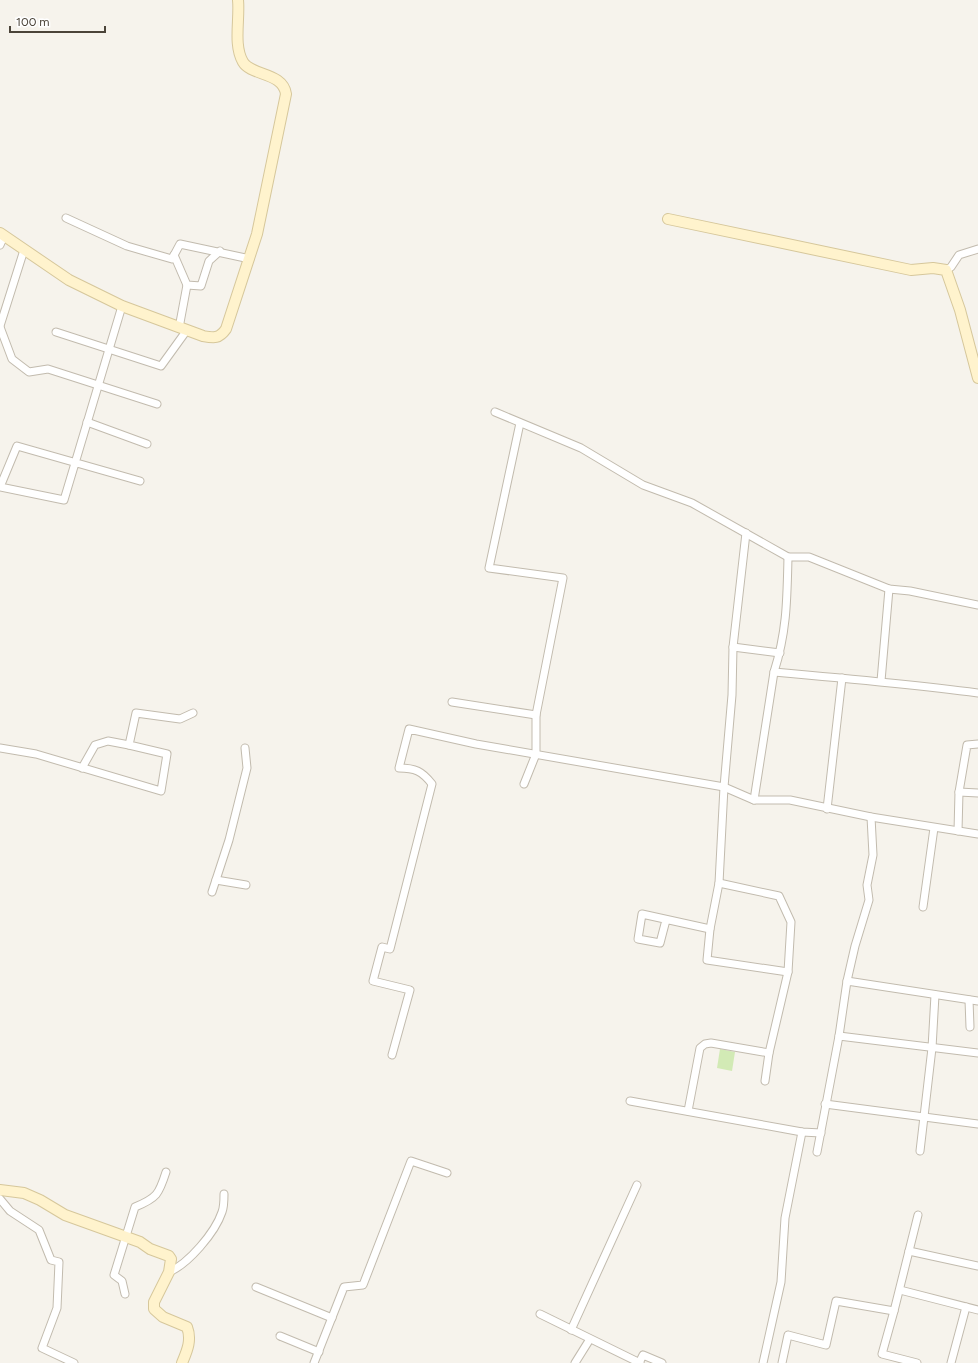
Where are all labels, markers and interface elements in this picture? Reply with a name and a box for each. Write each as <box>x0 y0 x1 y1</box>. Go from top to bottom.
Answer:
scale bar <box>10 8 105 34</box>
text: 100 m <box>16 15 50 29</box>

